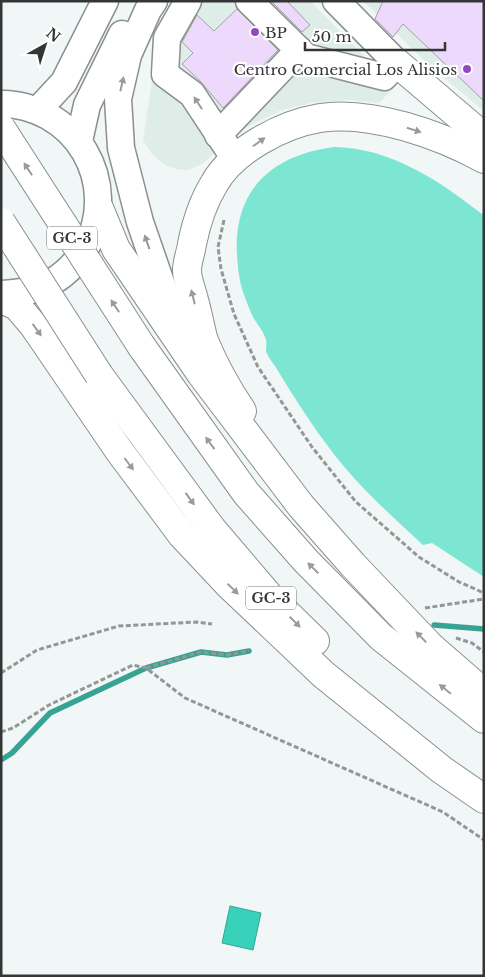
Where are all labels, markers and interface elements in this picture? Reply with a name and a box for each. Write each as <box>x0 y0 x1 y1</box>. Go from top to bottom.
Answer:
north arrow <box>20 20 70 70</box>
scale bar <box>305 20 445 52</box>
place label: BP <box>265 23 287 42</box>
text: N <box>42 24 64 46</box>
marker: BP <box>249 26 261 38</box>
text: 50 m <box>312 27 352 46</box>
place label: Centro Comercial Los Alisios <box>234 60 457 79</box>
marker: Centro Comercial Los Alisios <box>461 63 473 75</box>
one-way arrow <box>118 76 126 91</box>
one-way arrow <box>194 97 203 110</box>
one-way arrow <box>407 126 422 134</box>
one-way arrow <box>252 137 265 147</box>
one-way arrow <box>23 163 32 176</box>
road number: GC-3 <box>47 227 97 250</box>
one-way arrow <box>143 234 151 249</box>
one-way arrow <box>189 289 197 304</box>
one-way arrow <box>111 299 120 313</box>
one-way arrow <box>31 323 42 336</box>
one-way arrow <box>205 436 215 449</box>
one-way arrow <box>124 457 134 471</box>
one-way arrow <box>185 492 195 506</box>
one-way arrow <box>307 562 319 574</box>
one-way arrow <box>226 583 238 595</box>
road number: GC-3 <box>246 586 296 610</box>
one-way arrow <box>289 616 301 628</box>
one-way arrow <box>415 632 427 644</box>
one-way arrow <box>439 684 452 695</box>

